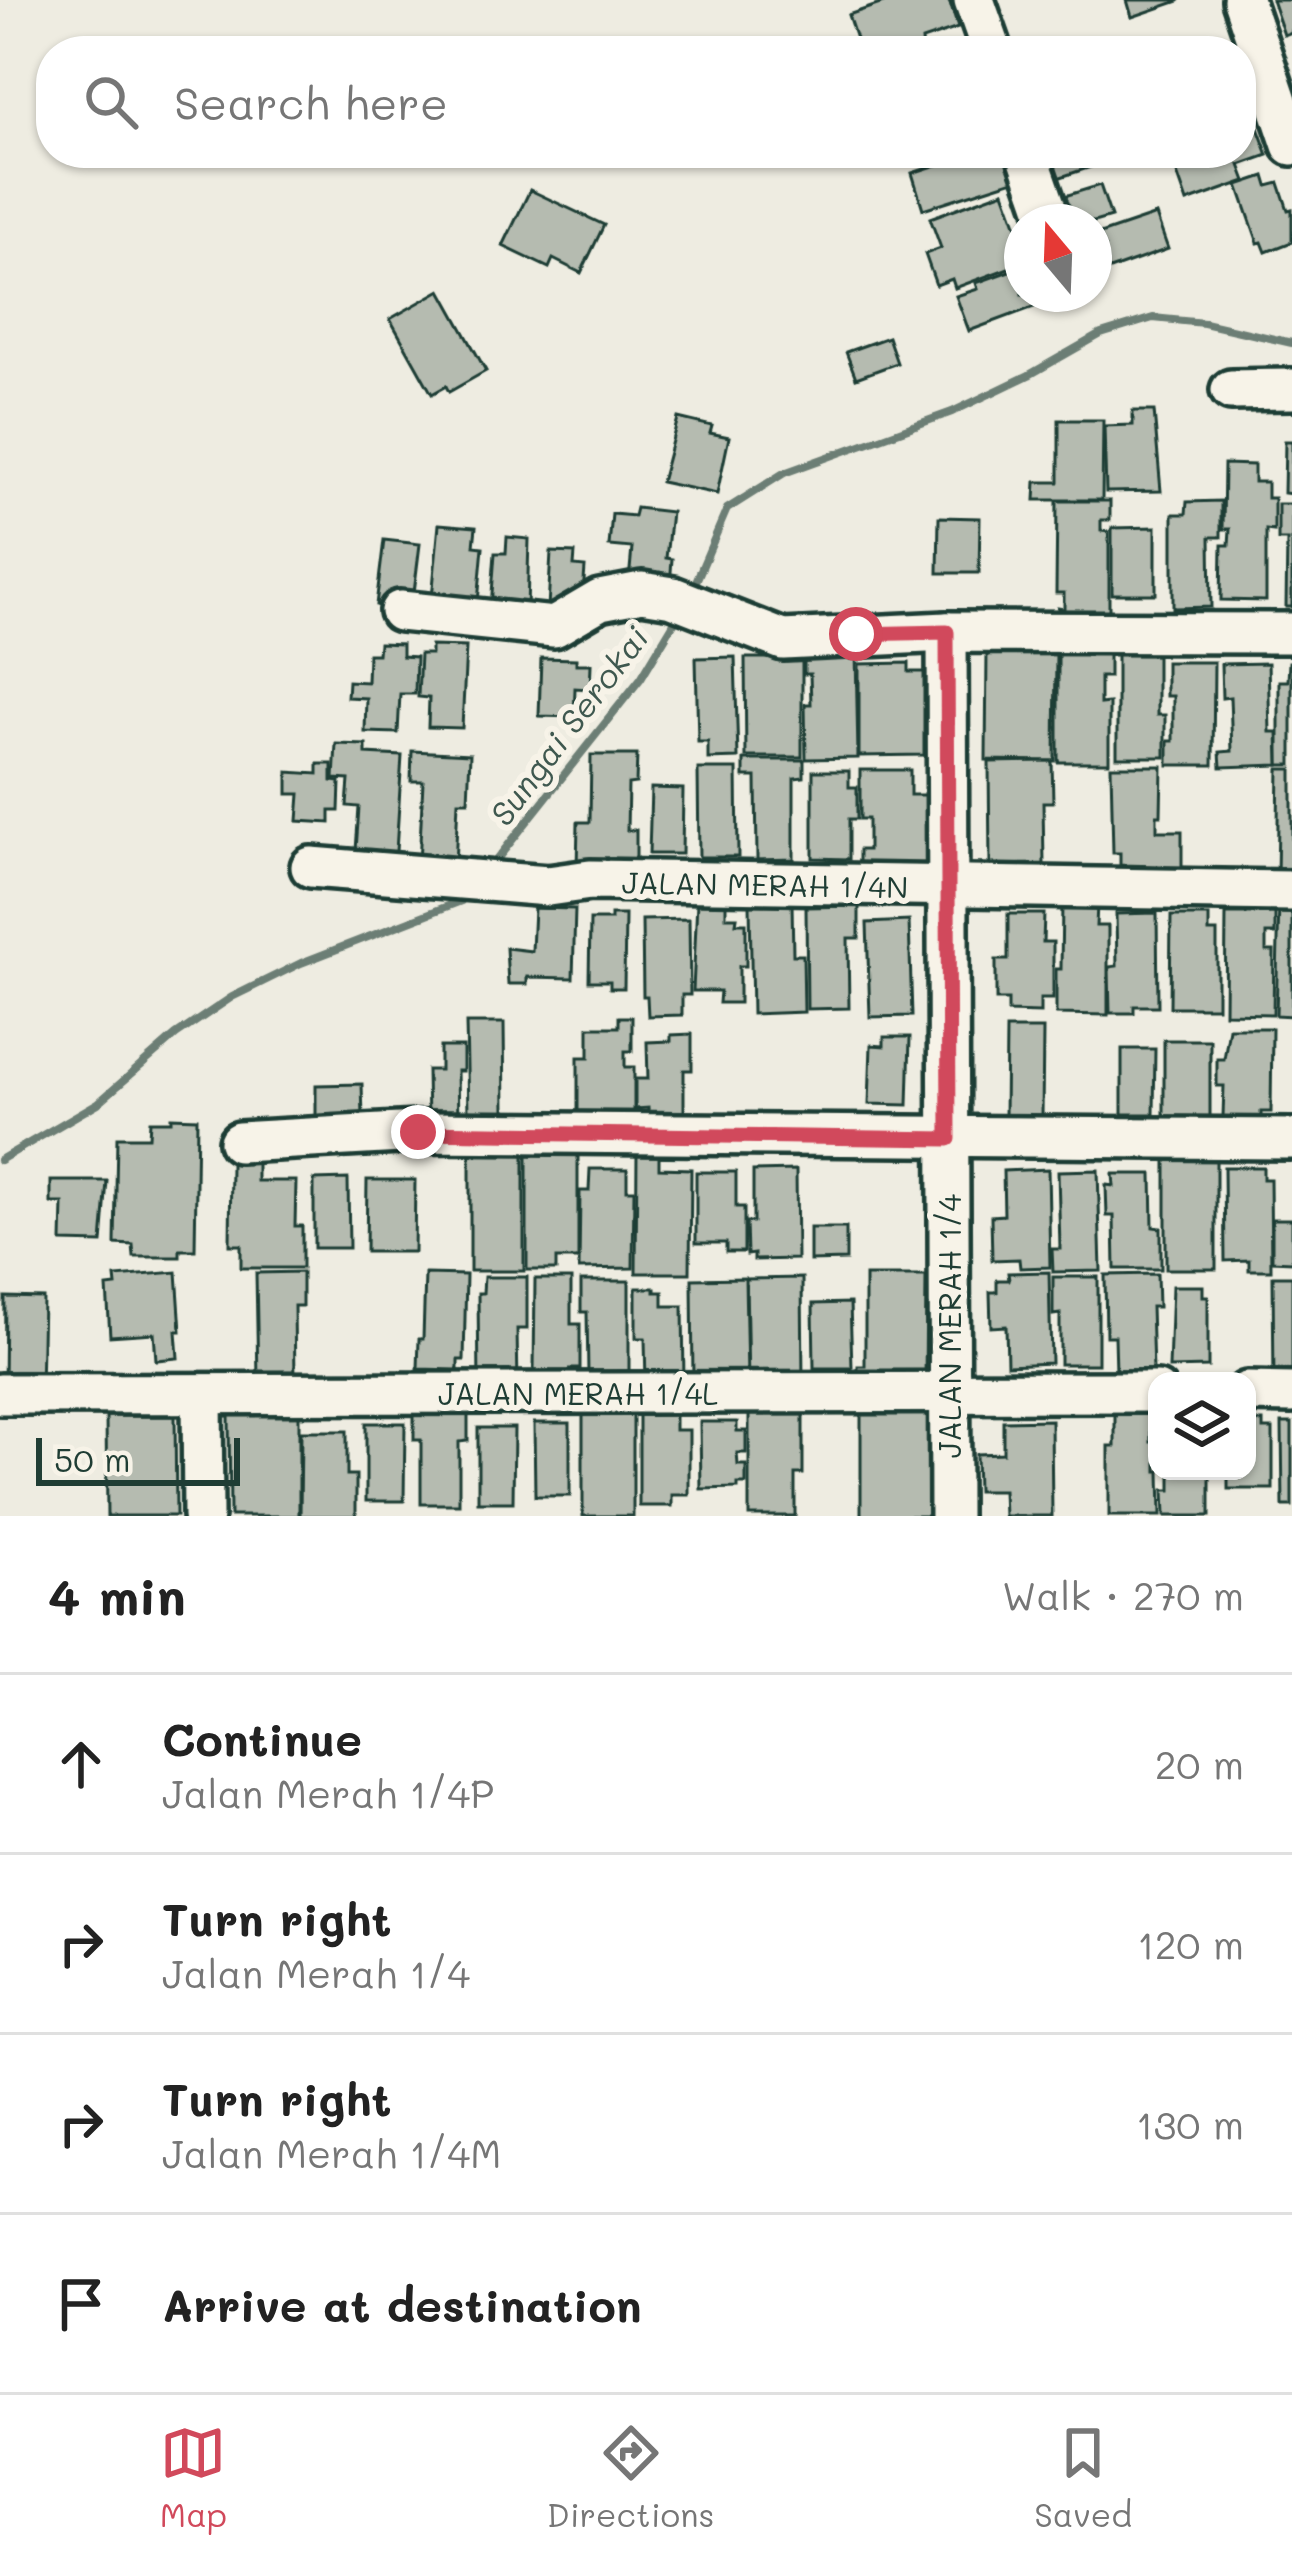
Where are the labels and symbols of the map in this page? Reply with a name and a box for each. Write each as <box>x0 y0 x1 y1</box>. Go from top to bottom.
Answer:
north arrow <box>1004 204 1112 312</box>
route start <box>829 607 883 661</box>
water label: Sungai Serokai <box>479 617 657 833</box>
street label: JALAN MERAH 1/4N <box>621 862 909 906</box>
route end <box>391 1105 445 1159</box>
street label: JALAN MERAH 1/4 <box>929 1193 969 1458</box>
street label: JALAN MERAH 1/4L <box>438 1373 718 1413</box>
scale bar <box>36 1432 240 1485</box>

